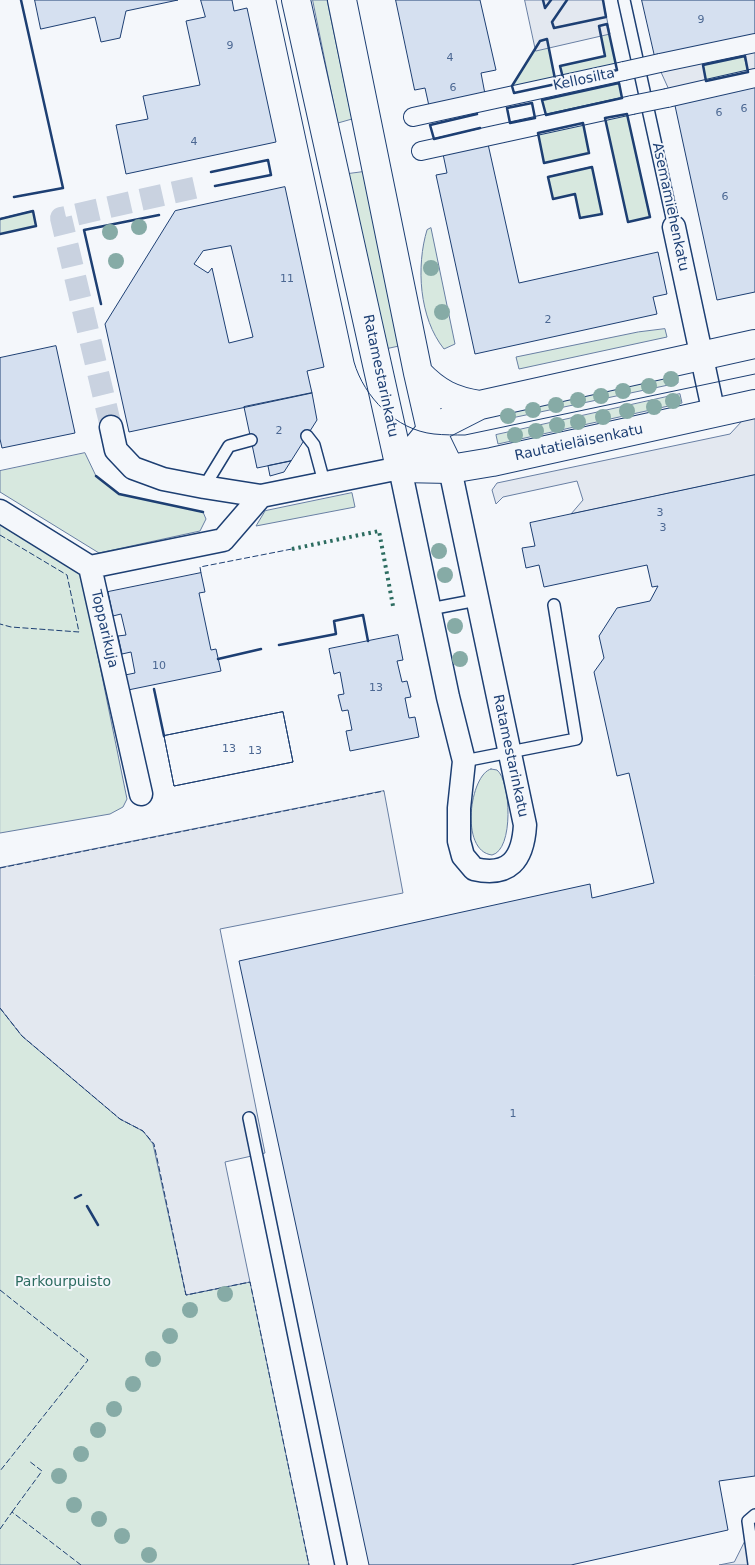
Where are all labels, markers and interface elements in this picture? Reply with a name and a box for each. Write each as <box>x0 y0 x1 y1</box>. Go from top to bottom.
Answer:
house number: 9 <box>698 13 704 27</box>
house number: 9 <box>227 39 233 53</box>
house number: 4 <box>447 51 453 65</box>
street label: Kellosilta <box>552 65 616 95</box>
house number: 6 <box>450 81 456 95</box>
house number: 6 <box>741 102 747 116</box>
house number: 6 <box>716 106 722 120</box>
house number: 4 <box>191 135 197 149</box>
street label: Asemamiehenkatu <box>648 141 692 273</box>
house number: 6 <box>722 190 728 204</box>
house number: 11 <box>280 272 294 286</box>
street label: Ratamestarinkatu <box>359 313 401 439</box>
house number: 2 <box>545 313 551 327</box>
street label: Rautatieläisenkatu <box>513 421 645 465</box>
house number: 2 <box>276 424 282 438</box>
house number: 3 <box>657 506 663 520</box>
house number: 3 <box>660 521 666 535</box>
street label: Topparikuja <box>87 588 121 670</box>
house number: 10 <box>152 659 166 673</box>
house number: 13 <box>369 681 383 695</box>
street label: Ratamestarinkatu <box>489 693 531 819</box>
house number: 13 <box>222 742 236 756</box>
house number: 13 <box>248 744 262 758</box>
house number: 1 <box>510 1107 516 1121</box>
park label: Parkourpuisto <box>15 1274 111 1290</box>

